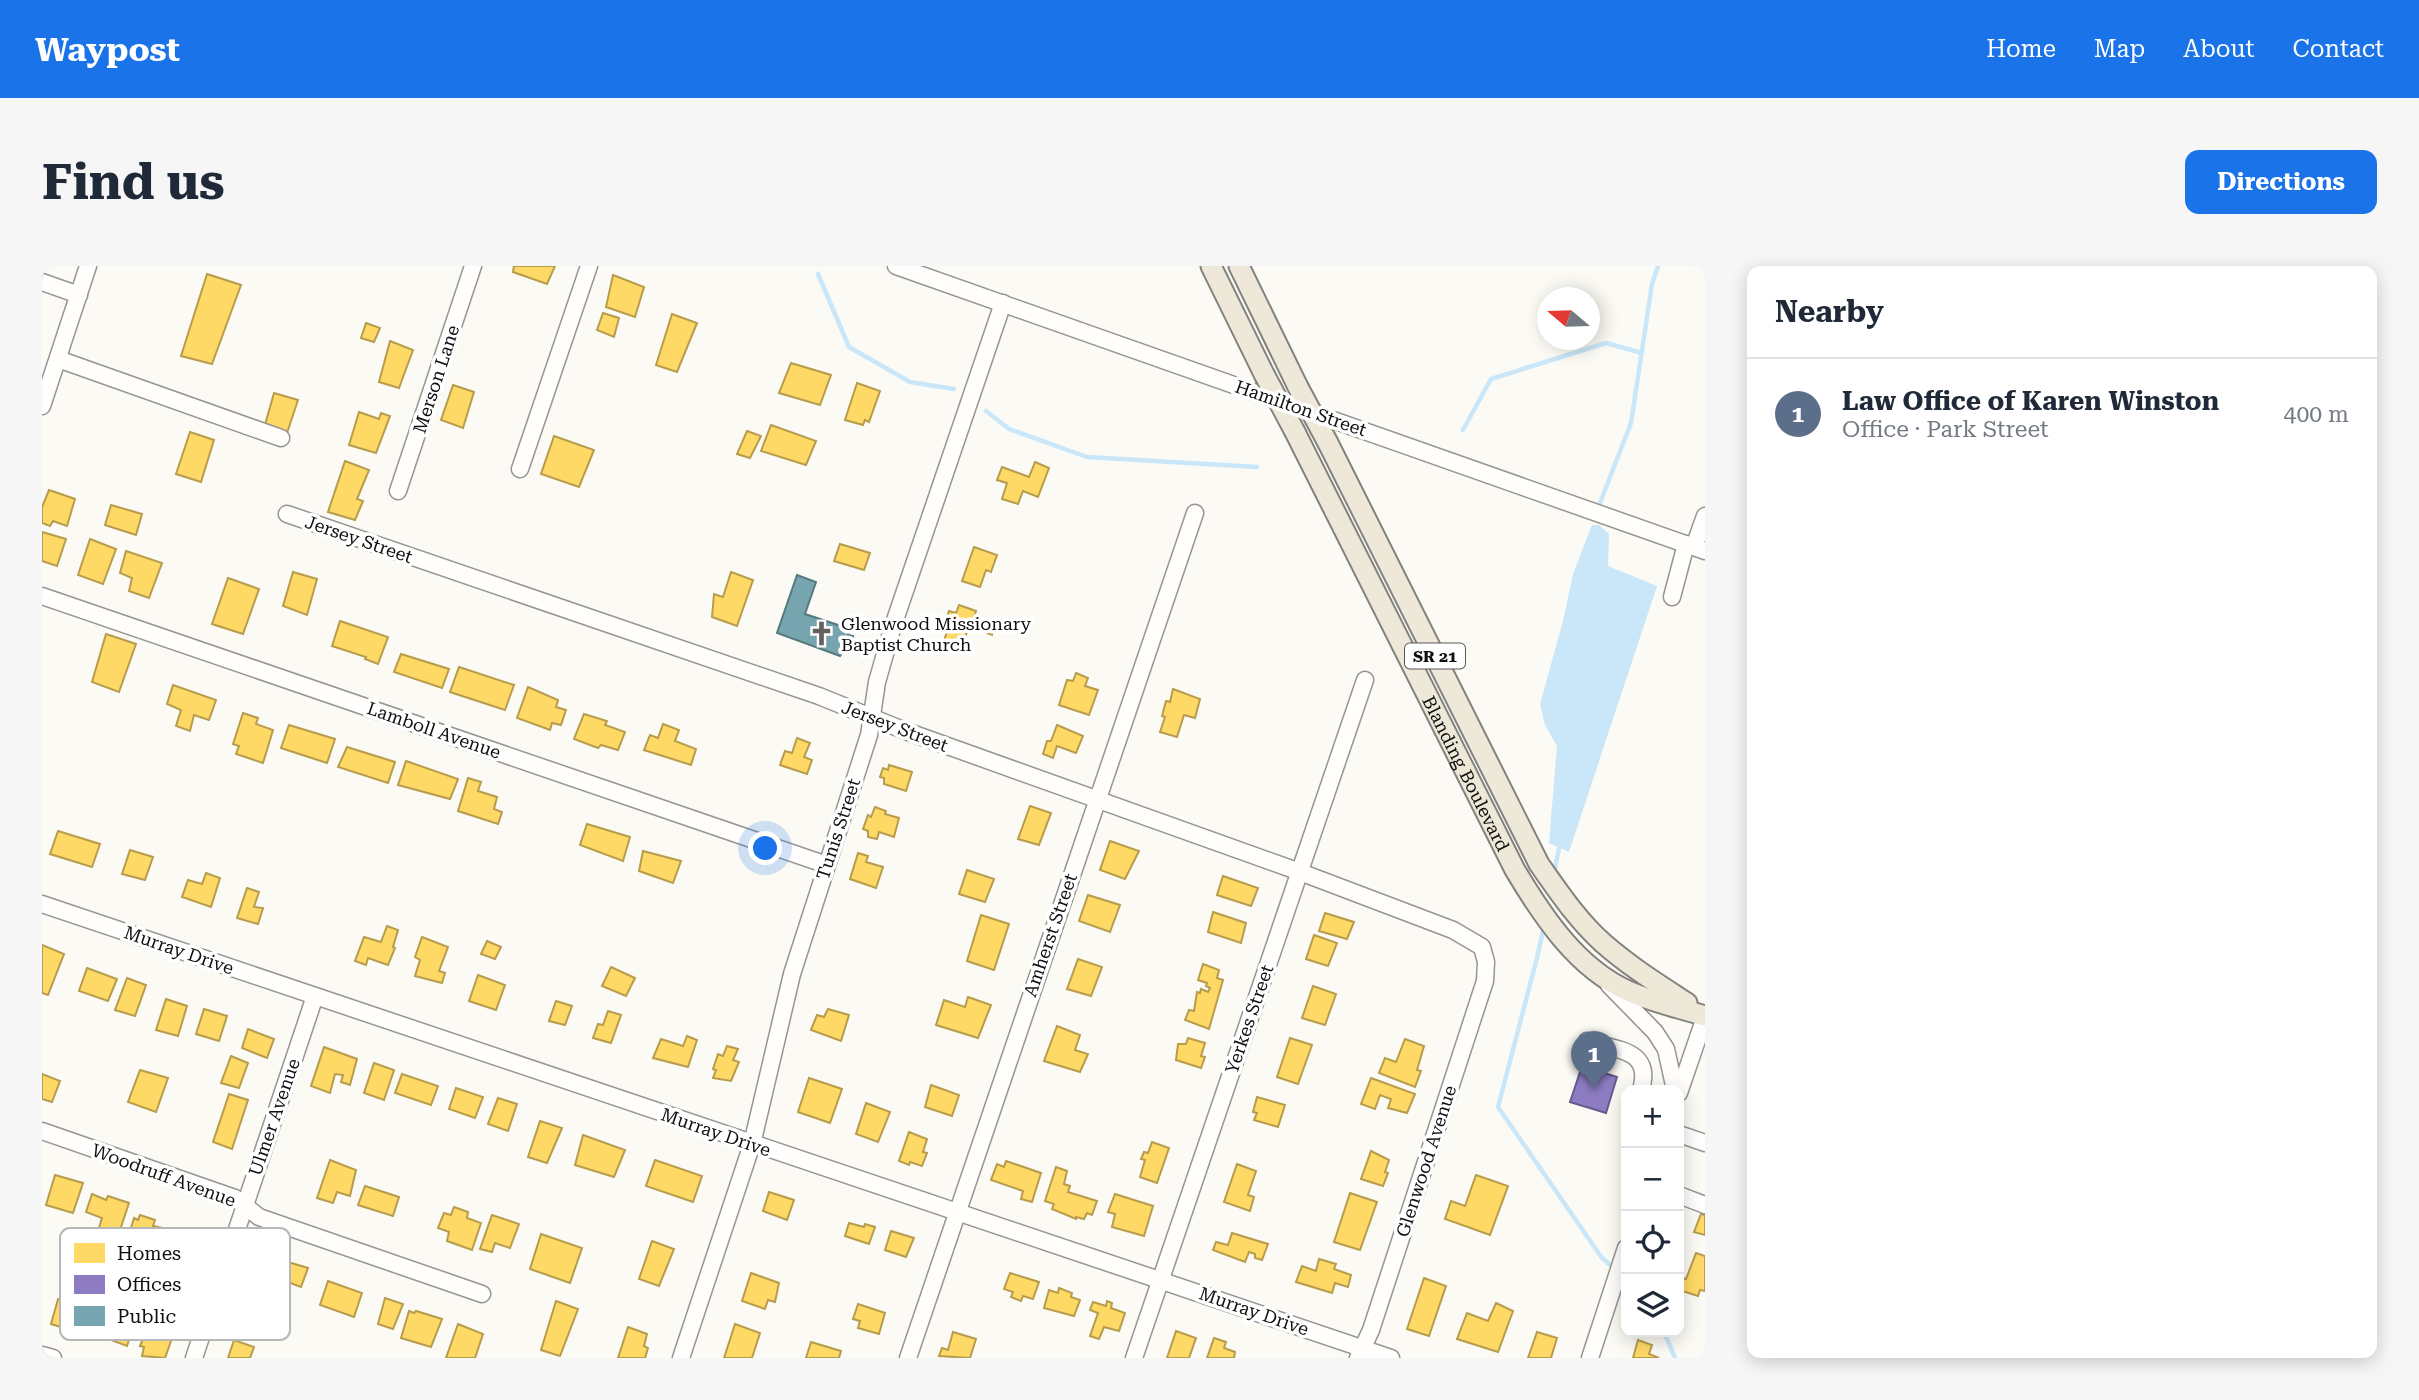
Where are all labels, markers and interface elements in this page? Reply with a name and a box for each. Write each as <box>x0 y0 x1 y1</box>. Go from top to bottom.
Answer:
text: Waypost <box>35 30 180 69</box>
text: Home <box>1986 35 2056 63</box>
text: Map <box>2094 35 2145 63</box>
text: About <box>2183 35 2254 63</box>
text: Contact <box>2292 35 2384 63</box>
button: Directions <box>2185 150 2377 214</box>
text: Find us <box>42 154 225 211</box>
north arrow <box>1537 287 1600 350</box>
text: Nearby <box>1775 294 1884 329</box>
street label: Merson Lane <box>409 322 463 436</box>
street label: Hamilton Street <box>1232 376 1370 440</box>
text: Law Office of Karen Winston <box>1842 386 2219 416</box>
text: 1 <box>1792 401 1804 428</box>
text: 400 m <box>2284 401 2349 428</box>
text: Office · Park Street <box>1842 416 2049 443</box>
street label: Jersey Street <box>303 511 416 567</box>
place label: Glenwood Missionary Baptist Church <box>841 613 1031 655</box>
church icon: Glenwood Missionary Baptist Church <box>807 619 835 647</box>
road number: SR 21 <box>1405 644 1465 668</box>
street label: Blanding Boulevard <box>1419 692 1514 855</box>
street label: Jersey Street <box>839 696 951 756</box>
street label: Lamboll Avenue <box>364 697 504 763</box>
street label: Tunis Street <box>812 775 864 882</box>
your location <box>748 831 782 865</box>
street label: Amherst Street <box>1019 870 1081 999</box>
street label: Murray Drive <box>121 921 237 979</box>
street label: Yerkes Street <box>1221 962 1278 1076</box>
pin: 1 <box>1571 1031 1617 1089</box>
street label: Ulmer Avenue <box>244 1055 304 1179</box>
street label: Glenwood Avenue <box>1392 1082 1460 1239</box>
map controls <box>1621 1085 1684 1337</box>
button: + <box>1621 1085 1684 1148</box>
street label: Murray Drive <box>658 1103 774 1161</box>
street label: Woodruff Avenue <box>89 1139 239 1211</box>
button: − <box>1621 1148 1684 1211</box>
button: locate <box>1621 1211 1684 1274</box>
legend <box>60 1228 290 1340</box>
text: Homes <box>117 1242 181 1265</box>
text: Offices <box>117 1273 181 1296</box>
button: layers <box>1621 1274 1684 1337</box>
street label: Murray Drive <box>1196 1282 1312 1340</box>
text: Public <box>117 1305 176 1328</box>

